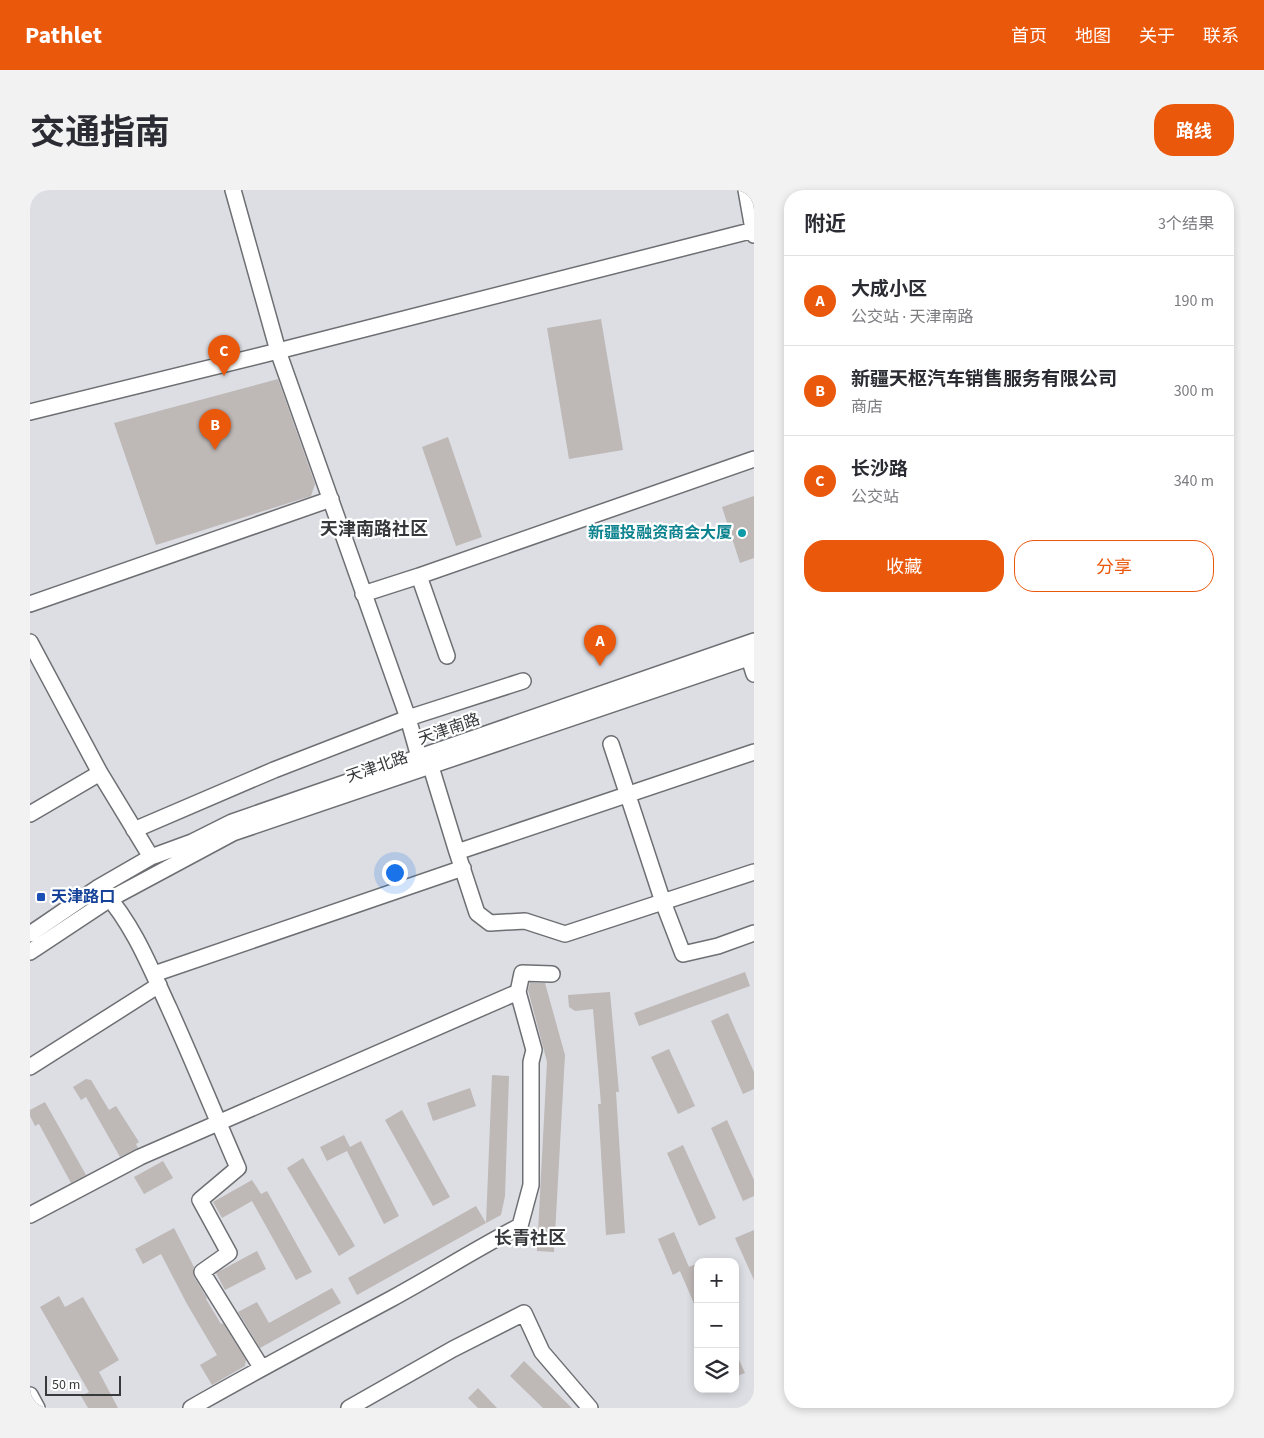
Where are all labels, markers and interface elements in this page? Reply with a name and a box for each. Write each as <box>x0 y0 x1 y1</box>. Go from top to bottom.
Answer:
text: Pathlet <box>25 18 102 53</box>
text: 首页 <box>1011 24 1047 49</box>
text: 地图 <box>1075 24 1111 49</box>
text: 关于 <box>1139 24 1175 49</box>
text: 联系 <box>1203 24 1239 49</box>
button: 路线 <box>1154 104 1234 156</box>
text: 交通指南 <box>30 108 170 158</box>
text: 附近 <box>804 209 846 239</box>
text: 3个结果 <box>1158 213 1214 235</box>
text: 大成小区 <box>851 276 927 303</box>
text: A <box>815 290 825 312</box>
text: 190 m <box>1174 290 1214 312</box>
text: 公交站 · 天津南路 <box>851 306 973 328</box>
pin: C <box>208 335 240 376</box>
text: 新疆天枢汽车销售服务有限公司 <box>851 366 1117 393</box>
text: B <box>815 380 825 402</box>
text: 300 m <box>1174 380 1214 402</box>
text: 商店 <box>851 396 883 418</box>
pin: B <box>199 409 231 450</box>
text: 长沙路 <box>851 456 908 483</box>
text: C <box>815 470 825 492</box>
text: 340 m <box>1174 470 1214 492</box>
text: 公交站 <box>851 486 899 508</box>
district label: 天津南路社区 <box>320 517 428 542</box>
place label: 新疆投融资商会大厦 <box>588 522 732 544</box>
marker: 新疆投融资商会大厦 <box>736 527 748 539</box>
button: 收藏 <box>804 540 1004 592</box>
button: 分享 <box>1014 540 1214 592</box>
pin: A <box>584 625 616 666</box>
street label: 天津南路 <box>415 708 483 750</box>
street label: 天津北路 <box>343 746 411 788</box>
your location <box>382 860 408 886</box>
place label: 天津路口 <box>51 886 115 908</box>
marker: 天津路口 <box>35 891 47 903</box>
district label: 长青社区 <box>494 1226 566 1251</box>
map controls <box>694 1258 739 1393</box>
button: + <box>694 1258 739 1303</box>
button: − <box>694 1303 739 1348</box>
button: layers <box>694 1348 739 1393</box>
scale bar <box>45 1373 121 1396</box>
text: 50 m <box>52 1375 80 1395</box>

